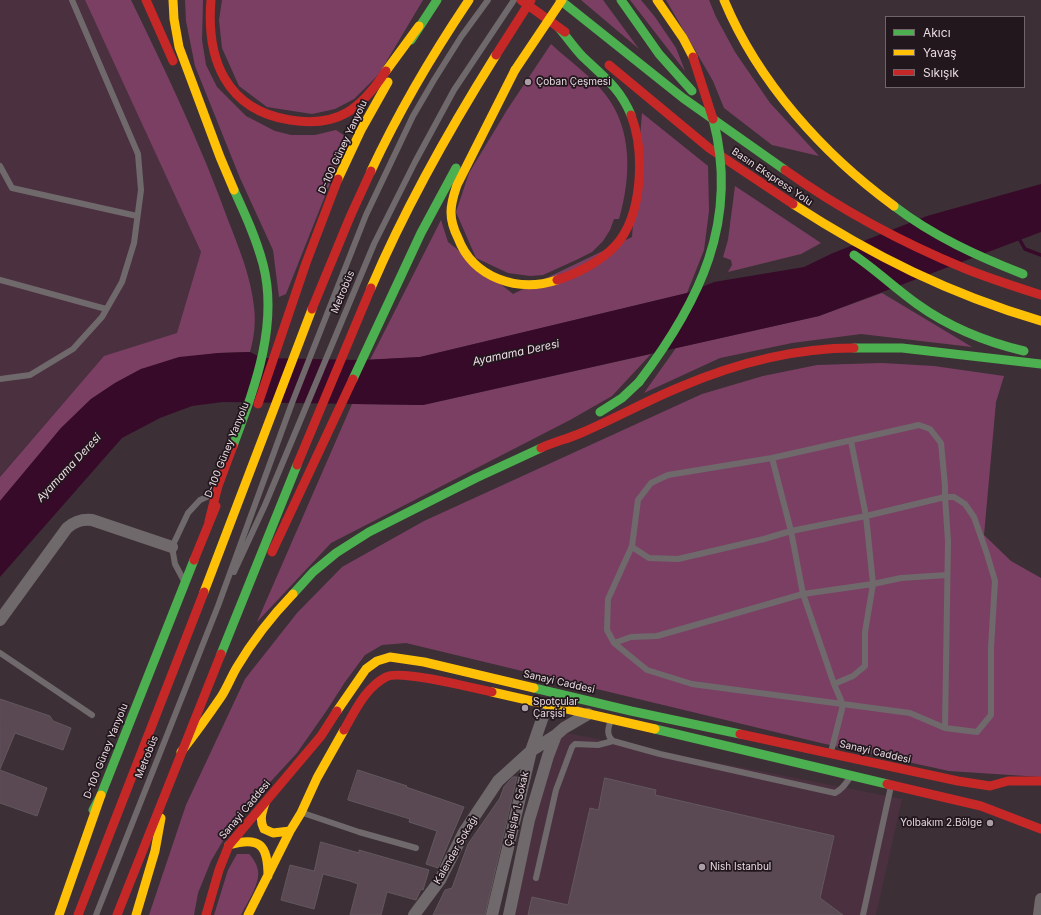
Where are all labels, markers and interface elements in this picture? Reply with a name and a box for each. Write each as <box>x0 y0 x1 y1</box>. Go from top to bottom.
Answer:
legend <box>885 16 1025 88</box>
text: Akıcı <box>923 25 951 40</box>
text: Yavaş <box>923 45 957 60</box>
text: Sıkışık <box>923 65 959 80</box>
place label: Çoban Çeşmesi <box>536 76 611 88</box>
marker: Çoban Çeşmesi <box>523 77 533 87</box>
street label: D-100 Güney Yanyolu <box>316 98 370 196</box>
street label: Basın Ekspress Yolu <box>729 146 815 208</box>
street label: Metrobüs <box>329 269 357 315</box>
water label: Ayamama Deresi <box>471 337 561 369</box>
street label: D-100 Güney Yanyolu <box>202 401 252 499</box>
water label: Ayamama Deresi <box>34 431 104 505</box>
street label: Sanayi Caddesi <box>522 668 596 696</box>
place label: Spotçular Çarşisi <box>533 696 578 720</box>
street label: D-100 Güney Yanyolu <box>81 702 131 800</box>
marker: Spotçular Çarşisi <box>520 703 530 713</box>
street label: Metrobüs <box>133 734 161 780</box>
street label: Sanayi Caddesi <box>838 738 912 766</box>
street label: Çalışlar 1. Sokak <box>503 770 531 848</box>
street label: Sanayi Caddesi <box>217 778 273 842</box>
street label: Kalender Sokağı <box>432 814 480 886</box>
place label: Yolbakım 2.Bölge <box>900 817 982 829</box>
marker: Yolbakım 2.Bölge <box>985 818 995 828</box>
place label: Nish Istanbul <box>710 861 771 873</box>
marker: Nish Istanbul <box>697 862 707 872</box>

